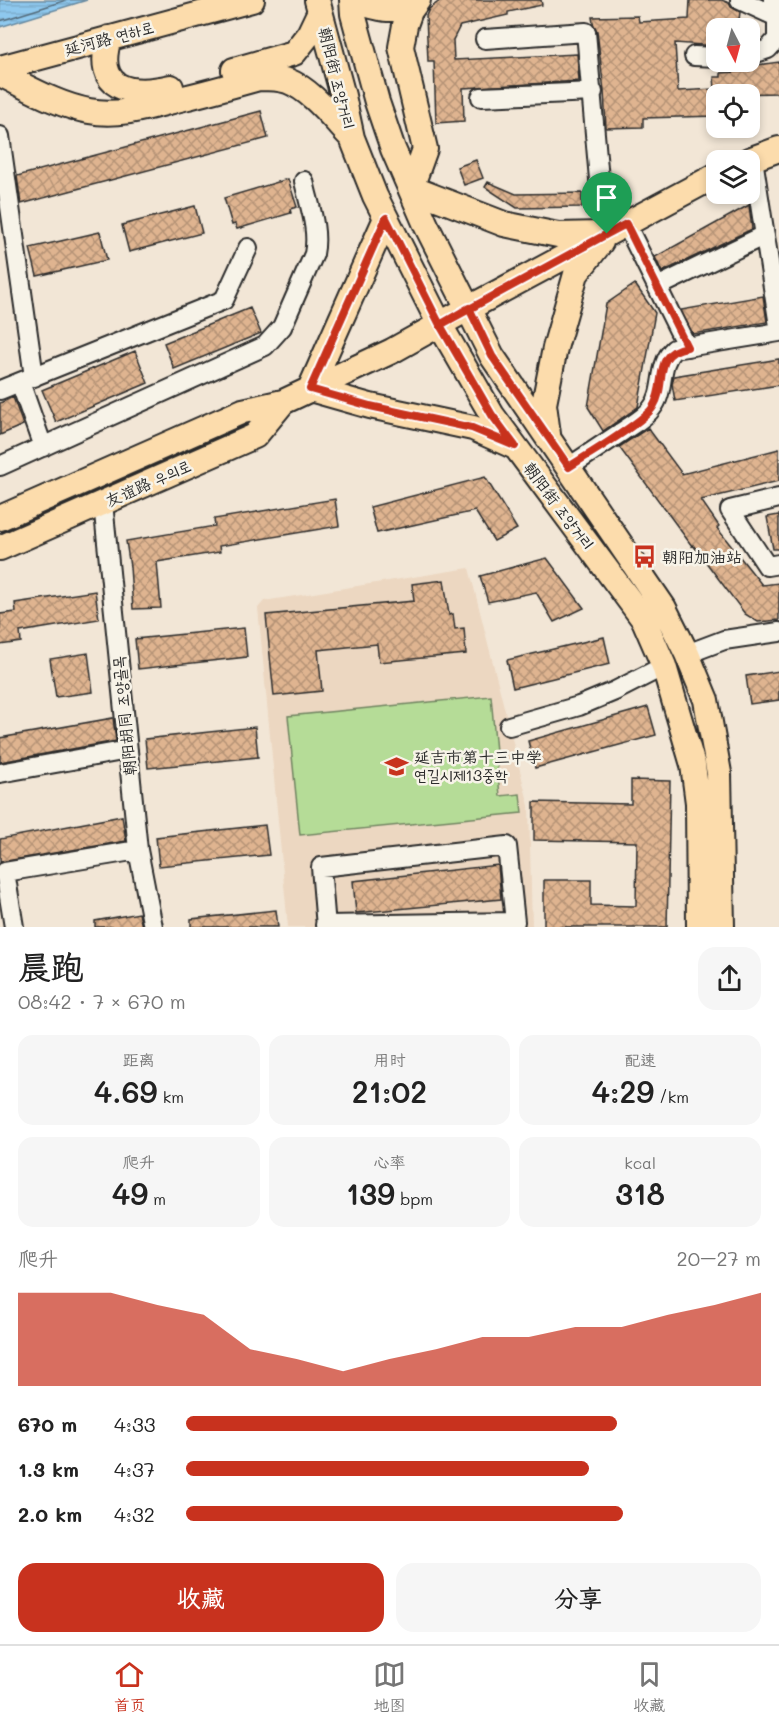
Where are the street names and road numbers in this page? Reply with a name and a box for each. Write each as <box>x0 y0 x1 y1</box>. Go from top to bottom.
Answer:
street label: 延河路 연하로 <box>62 16 156 60</box>
street label: 朝阳街 조양거리 <box>315 25 360 131</box>
street label: 友谊路 우의로 <box>102 454 194 511</box>
street label: 朝阳街 조양거리 <box>520 458 599 554</box>
street label: 朝阳胡同 조양골목 <box>107 655 140 777</box>

